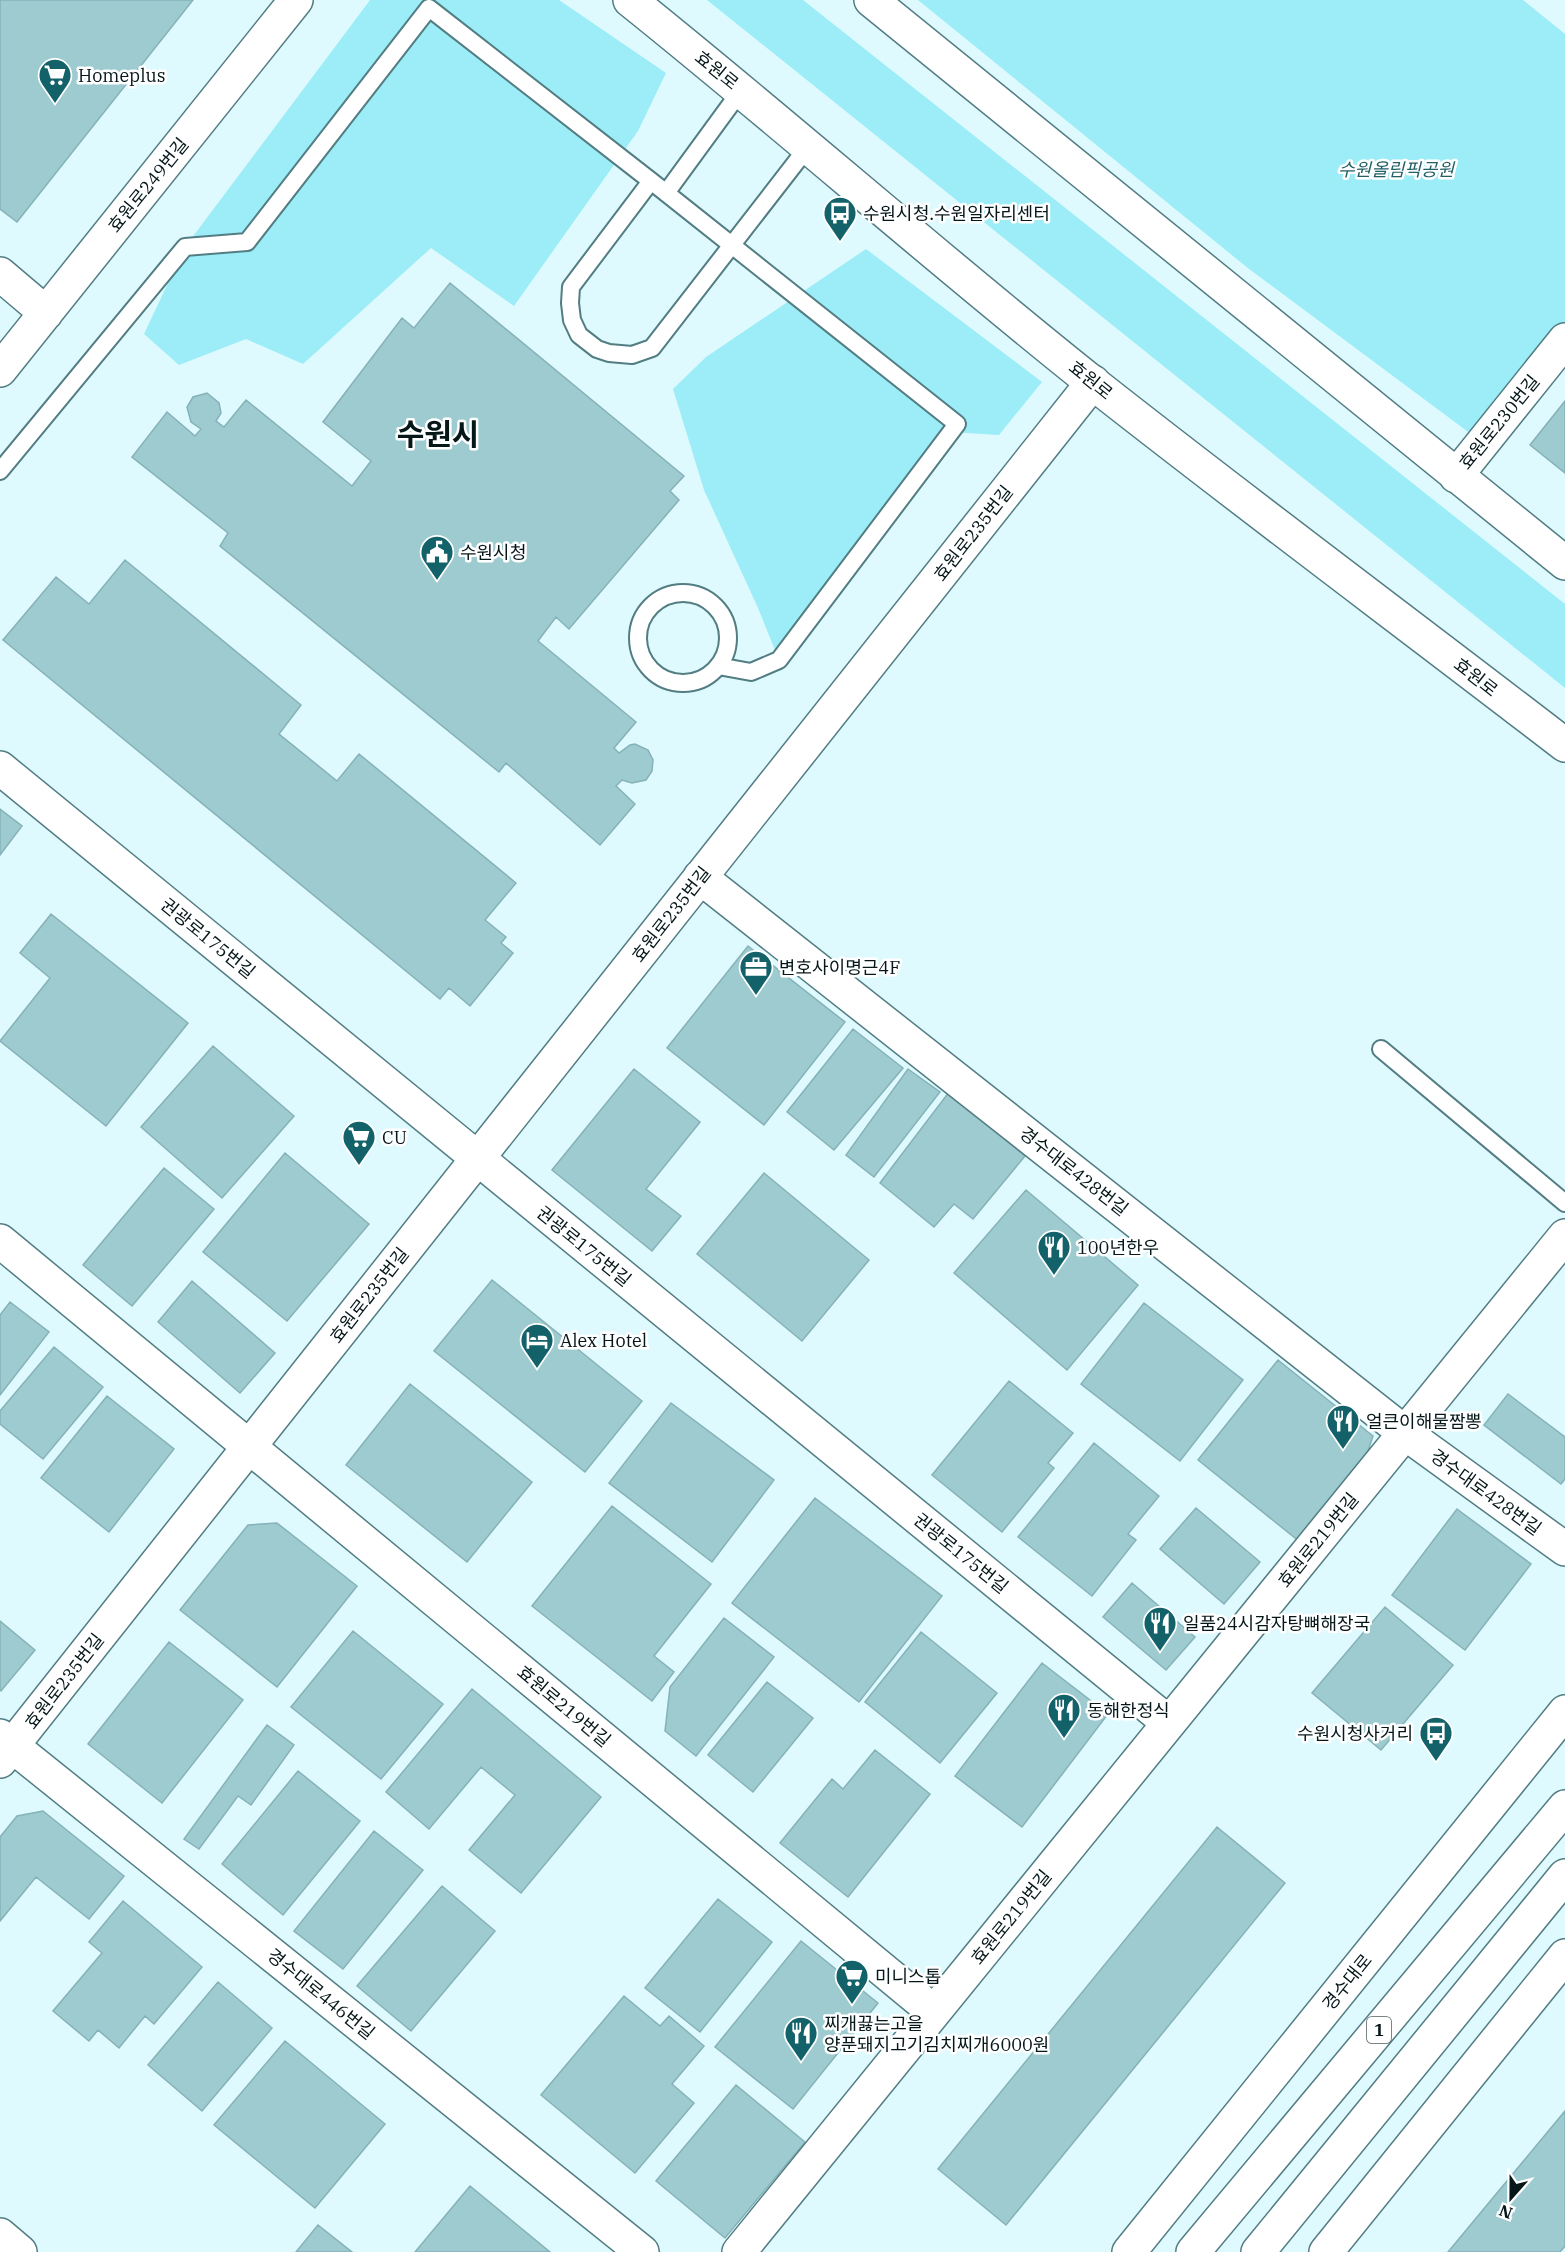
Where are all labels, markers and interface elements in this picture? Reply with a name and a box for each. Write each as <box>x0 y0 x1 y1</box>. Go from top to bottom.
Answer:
street label: 효원로 <box>690 45 744 95</box>
supermarket icon: Homeplus <box>37 57 73 104</box>
place label: Homeplus <box>78 64 165 87</box>
street label: 효원로249번길 <box>103 133 193 237</box>
park label: 수원올림픽공원 <box>1338 158 1455 181</box>
bus stop icon: 수원시청.수원일자리센터 <box>822 195 858 242</box>
place label: 수원시청.수원일자리센터 <box>863 202 1050 225</box>
street label: 효원로 <box>1064 355 1118 405</box>
street label: 효원로230번길 <box>1454 370 1544 474</box>
district label: 수원시 <box>397 414 479 453</box>
street label: 효원로235번길 <box>928 481 1018 585</box>
public building icon: 수원시청 <box>419 534 455 581</box>
place label: 수원시청 <box>460 541 526 564</box>
street label: 효원로 <box>1449 653 1503 701</box>
street label: 효원로235번길 <box>626 862 716 966</box>
street label: 권광로175번길 <box>156 893 260 983</box>
office icon: 변호사이명근4F <box>738 949 774 996</box>
place label: 변호사이명근4F <box>779 956 900 979</box>
supermarket icon: CU <box>341 1119 377 1166</box>
street label: 경수대로428번길 <box>1015 1121 1133 1221</box>
place label: CU <box>382 1126 407 1149</box>
street label: 권광로175번길 <box>532 1201 636 1291</box>
restaurant icon: 100년한우 <box>1036 1229 1072 1276</box>
place label: 100년한우 <box>1077 1236 1159 1259</box>
street label: 효원로235번길 <box>324 1243 414 1347</box>
hotel icon: Alex Hotel <box>519 1322 555 1369</box>
place label: Alex Hotel <box>560 1329 647 1352</box>
restaurant icon: 얼큰이해물짬뽕 <box>1325 1403 1361 1450</box>
place label: 얼큰이해물짬뽕 <box>1366 1410 1482 1433</box>
street label: 경수대로428번길 <box>1426 1444 1546 1540</box>
street label: 효원로219번길 <box>1273 1488 1363 1592</box>
street label: 권광로175번길 <box>909 1508 1013 1598</box>
restaurant icon: 일품24시감자탕뼈해장국 <box>1142 1605 1178 1652</box>
place label: 일품24시감자탕뼈해장국 <box>1183 1612 1370 1635</box>
street label: 효원로235번길 <box>19 1629 109 1733</box>
street label: 효원로219번길 <box>512 1660 616 1752</box>
restaurant icon: 동해한정식 <box>1046 1692 1082 1739</box>
place label: 동해한정식 <box>1087 1699 1170 1722</box>
bus stop icon: 수원시청사거리 <box>1418 1715 1454 1762</box>
place label: 수원시청사거리 <box>1297 1722 1413 1745</box>
street label: 효원로219번길 <box>966 1865 1056 1969</box>
street label: 경수대로446번길 <box>263 1944 379 2044</box>
street label: 경수대로 <box>1317 1949 1377 2015</box>
supermarket icon: 미니스톱 <box>834 1958 870 2005</box>
place label: 미니스톱 <box>875 1965 941 1988</box>
place label: 찌개끓는고을 양푼돼지고기김치찌개6000원 <box>824 2012 1049 2056</box>
restaurant icon: 찌개끓는고을 양푼돼지고기김치찌개6000원 <box>783 2015 819 2062</box>
road number: 1 <box>1367 2017 1391 2043</box>
north arrow <box>1481 2168 1541 2228</box>
text: N <box>1496 2200 1515 2224</box>

